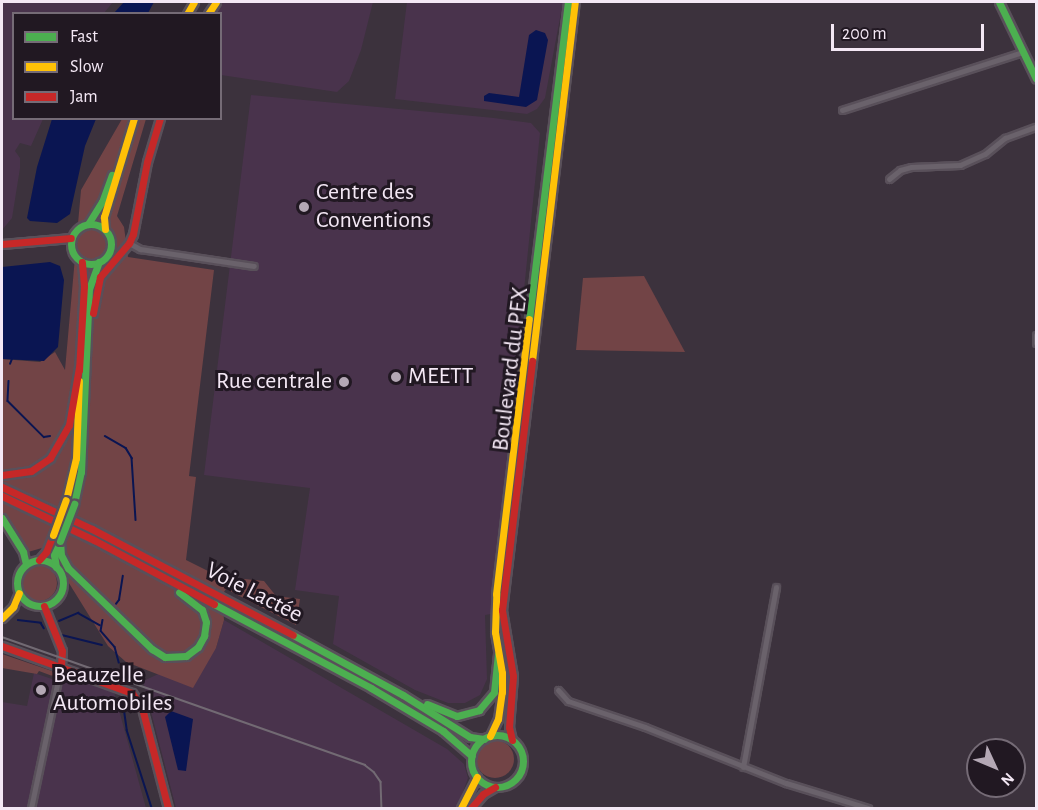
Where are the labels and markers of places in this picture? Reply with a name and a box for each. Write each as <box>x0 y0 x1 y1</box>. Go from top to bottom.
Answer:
place label: Centre des Conventions <box>316 179 431 235</box>
marker: Centre des Conventions <box>297 200 311 214</box>
place label: MEETT <box>408 363 474 391</box>
place label: Rue centrale <box>216 368 332 396</box>
marker: MEETT <box>389 370 403 384</box>
marker: Rue centrale <box>337 375 351 389</box>
place label: Beauzelle Automobiles <box>53 662 172 718</box>
marker: Beauzelle Automobiles <box>34 683 48 697</box>

